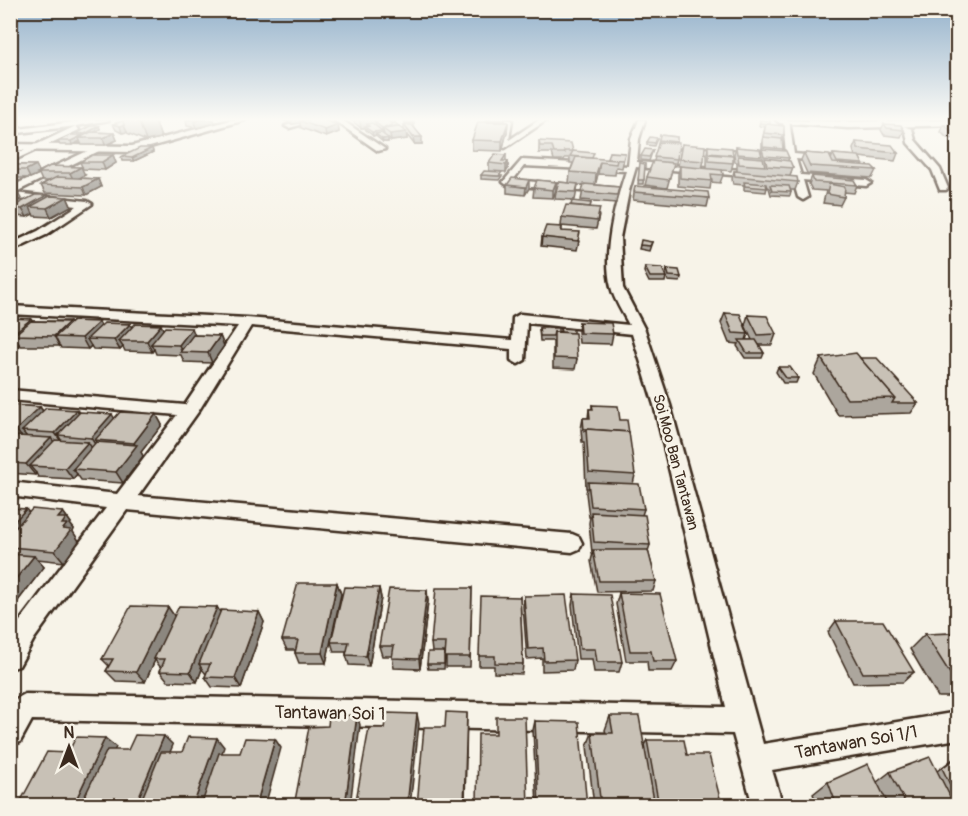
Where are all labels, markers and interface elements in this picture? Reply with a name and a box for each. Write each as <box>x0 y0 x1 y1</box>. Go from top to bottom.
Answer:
street label: Soi Moo Ban Tantawan <box>648 392 703 532</box>
street label: Tantawan Soi 1 <box>274 701 386 726</box>
north arrow <box>39 717 99 777</box>
street label: Tantawan Soi 1/1 <box>793 720 919 765</box>
text: N <box>64 723 75 743</box>

